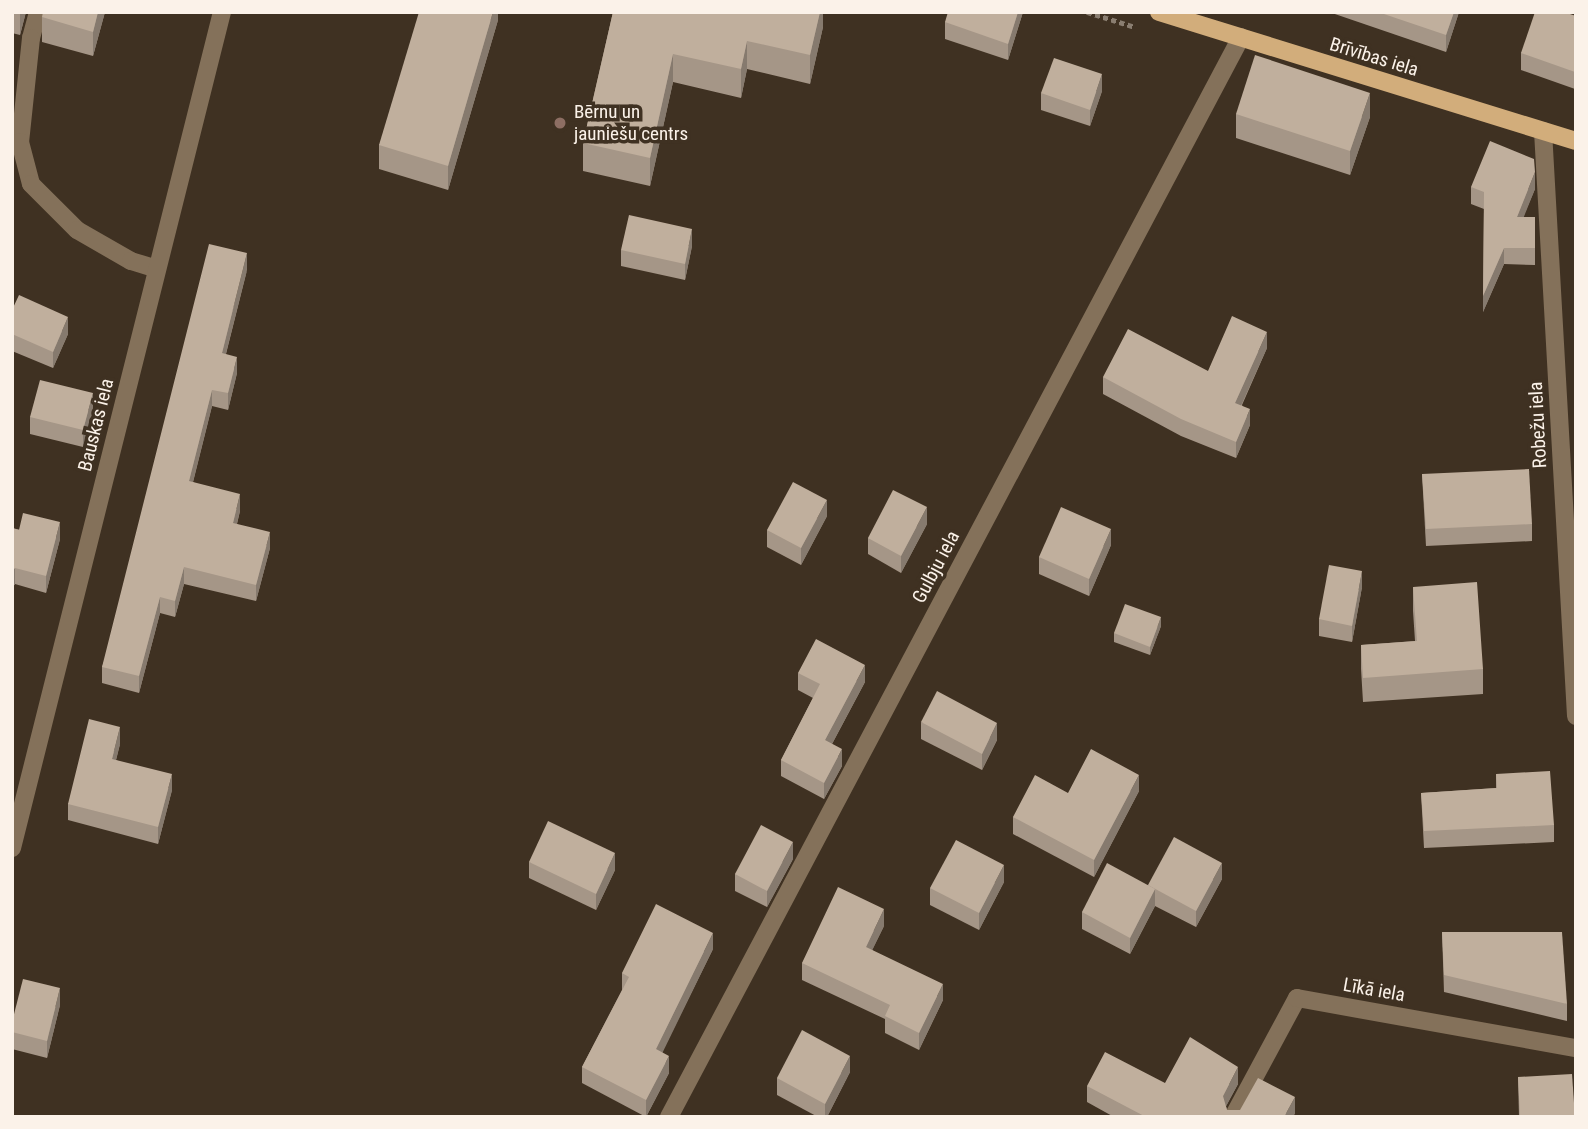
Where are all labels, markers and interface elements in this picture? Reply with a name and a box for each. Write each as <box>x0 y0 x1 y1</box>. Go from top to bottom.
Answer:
street label: Brīvības iela <box>1327 33 1421 81</box>
place label: Bērnu un jauniešu centrs <box>574 101 688 145</box>
marker: Bērnu un jauniešu centrs <box>552 115 568 131</box>
street label: Bauskas iela <box>73 376 119 474</box>
street label: Robežu iela <box>1524 381 1552 469</box>
street label: Gulbju iela <box>907 527 965 607</box>
street label: Līkā iela <box>1341 973 1407 1007</box>

